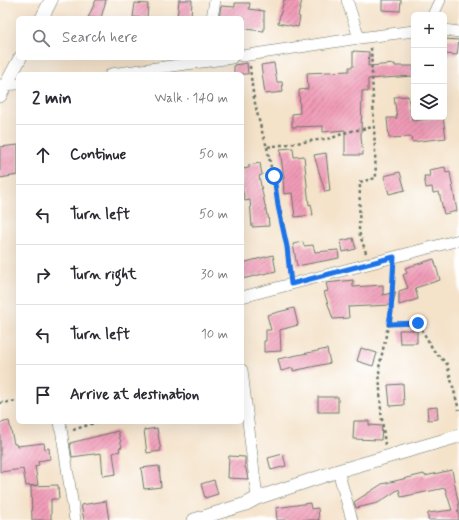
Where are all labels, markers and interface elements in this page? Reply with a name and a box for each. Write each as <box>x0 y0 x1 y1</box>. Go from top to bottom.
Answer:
map controls <box>411 12 447 120</box>
button: + <box>411 12 447 48</box>
search box <box>16 16 244 60</box>
icon: search <box>30 27 52 49</box>
text: Search here <box>62 28 138 48</box>
button: − <box>411 48 447 84</box>
button: layers <box>411 84 447 120</box>
text: 2 min <box>32 87 72 109</box>
text: Walk · 140 m <box>155 90 228 107</box>
icon: ahead <box>32 144 54 166</box>
text: Continue <box>70 145 126 165</box>
text: 50 m <box>199 146 228 163</box>
route start <box>265 167 283 185</box>
icon: left <box>32 204 54 226</box>
text: Turn left <box>70 205 130 225</box>
text: 50 m <box>199 206 228 223</box>
icon: right <box>32 264 54 286</box>
text: Turn right <box>70 265 137 285</box>
text: 30 m <box>201 266 228 283</box>
route end <box>409 314 427 332</box>
icon: left <box>32 324 54 346</box>
text: Turn left <box>70 325 130 345</box>
text: 10 m <box>201 326 228 343</box>
icon: arrive <box>32 384 54 406</box>
text: Arrive at destination <box>70 385 199 405</box>

